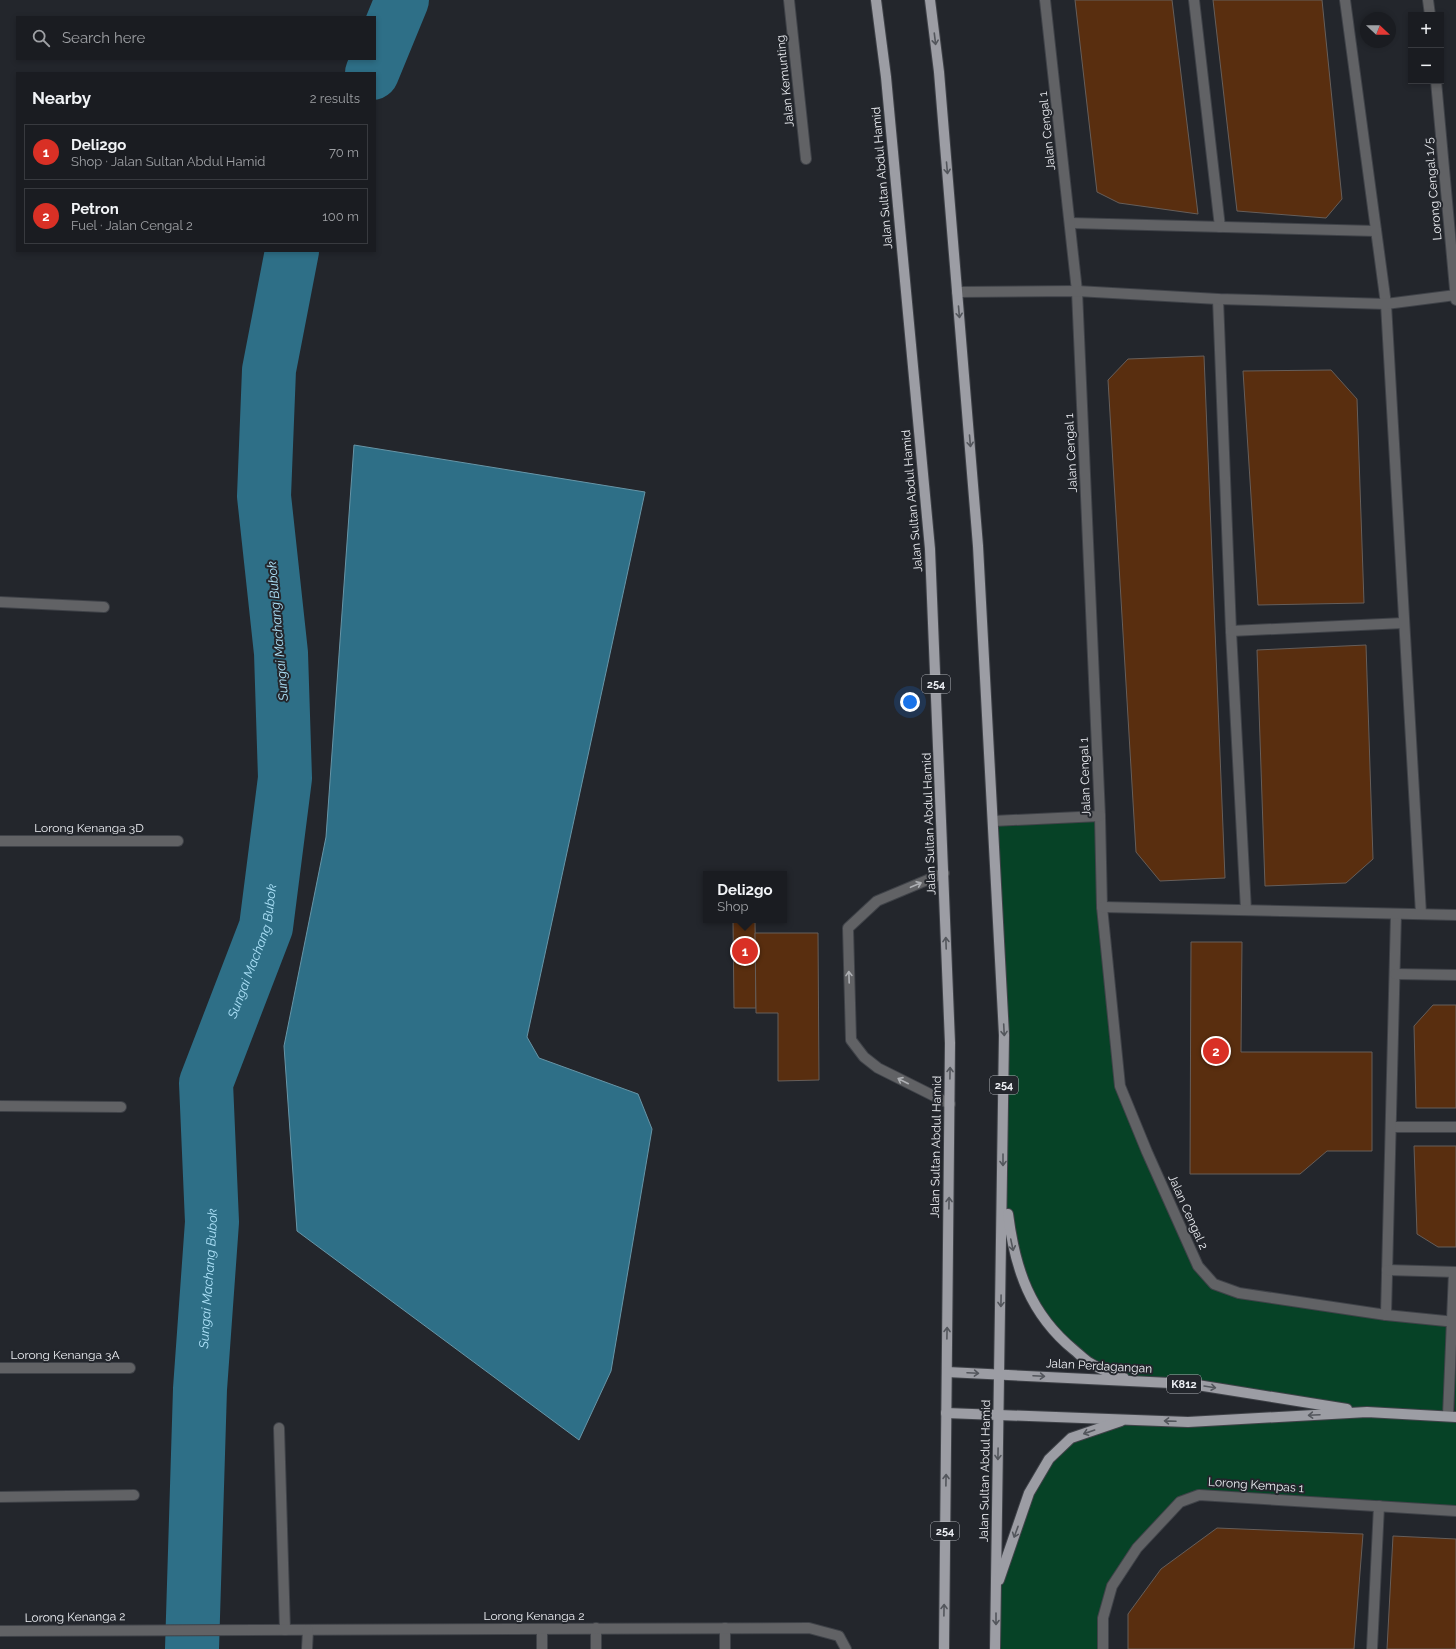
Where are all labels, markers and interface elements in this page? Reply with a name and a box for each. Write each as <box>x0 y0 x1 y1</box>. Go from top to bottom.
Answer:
north arrow <box>1360 12 1396 48</box>
map controls <box>1408 12 1444 84</box>
button: + <box>1408 12 1444 48</box>
search box <box>16 16 376 60</box>
icon: search <box>30 27 52 49</box>
text: Search here <box>62 29 145 47</box>
one-way arrow <box>931 32 939 45</box>
street label: Jalan Kemunting <box>773 34 797 128</box>
button: − <box>1408 48 1444 84</box>
text: Nearby <box>32 88 91 108</box>
text: 2 results <box>310 91 360 106</box>
street label: Jalan Cengal 1 <box>1036 91 1058 171</box>
street label: Jalan Sultan Abdul Hamid <box>869 106 895 250</box>
text: Deli2go <box>71 136 126 154</box>
street label: Lorong Cengal 1/5 <box>1421 136 1444 241</box>
text: 1 <box>43 145 49 160</box>
text: 70 m <box>329 145 359 160</box>
text: Shop · Jalan Sultan Abdul Hamid <box>71 154 265 169</box>
one-way arrow <box>943 161 951 174</box>
text: Petron <box>71 200 119 218</box>
text: 2 <box>42 209 50 224</box>
text: 100 m <box>322 209 359 224</box>
text: Fuel · Jalan Cengal 2 <box>71 218 193 233</box>
one-way arrow <box>955 305 963 318</box>
street label: Jalan Cengal 1 <box>1062 413 1080 493</box>
street label: Jalan Sultan Abdul Hamid <box>899 429 925 573</box>
one-way arrow <box>966 434 973 447</box>
water label: Sungai Machang Bubok <box>264 560 291 702</box>
road number: 254 <box>922 675 950 693</box>
your location <box>900 692 920 712</box>
street label: Jalan Cengal 1 <box>1077 737 1093 817</box>
street label: Jalan Sultan Abdul Hamid <box>920 753 938 895</box>
street label: Lorong Kenanga 3D <box>34 821 144 835</box>
popup <box>703 871 787 923</box>
one-way arrow <box>909 880 921 888</box>
text: Deli2go <box>717 881 773 899</box>
water label: Sungai Machang Bubok <box>224 883 279 1021</box>
text: Shop <box>717 899 749 914</box>
pin: 1 <box>732 936 758 966</box>
one-way arrow <box>943 937 950 950</box>
one-way arrow <box>846 971 853 984</box>
one-way arrow <box>1000 1023 1007 1036</box>
pin: 2 <box>1203 1036 1229 1066</box>
one-way arrow <box>946 1067 954 1080</box>
one-way arrow <box>897 1076 909 1084</box>
street label: Jalan Sultan Abdul Hamid <box>928 1076 944 1218</box>
road number: 254 <box>990 1076 1018 1094</box>
one-way arrow <box>999 1153 1007 1166</box>
street label: Jalan Cengal 2 <box>1165 1172 1211 1252</box>
one-way arrow <box>945 1197 953 1210</box>
water label: Sungai Machang Bubok <box>196 1208 220 1350</box>
one-way arrow <box>1008 1238 1016 1251</box>
one-way arrow <box>997 1294 1005 1307</box>
one-way arrow <box>943 1327 951 1340</box>
street label: Lorong Kenanga 3A <box>10 1348 120 1362</box>
street label: Jalan Perdagangan <box>1045 1356 1153 1376</box>
one-way arrow <box>966 1369 979 1376</box>
one-way arrow <box>1032 1372 1045 1380</box>
road number: K812 <box>1167 1375 1201 1393</box>
one-way arrow <box>1204 1383 1217 1391</box>
street label: Jalan Sultan Abdul Hamid <box>977 1400 993 1542</box>
one-way arrow <box>1308 1411 1321 1419</box>
one-way arrow <box>1164 1417 1177 1425</box>
one-way arrow <box>1083 1429 1096 1436</box>
one-way arrow <box>995 1447 1002 1460</box>
one-way arrow <box>942 1474 949 1487</box>
street label: Lorong Kempas 1 <box>1208 1475 1304 1495</box>
road number: 254 <box>931 1522 959 1540</box>
one-way arrow <box>1011 1526 1019 1538</box>
one-way arrow <box>940 1604 948 1617</box>
street label: Lorong Kenanga 2 <box>24 1609 126 1625</box>
street label: Lorong Kenanga 2 <box>484 1609 584 1623</box>
one-way arrow <box>992 1612 1000 1625</box>

